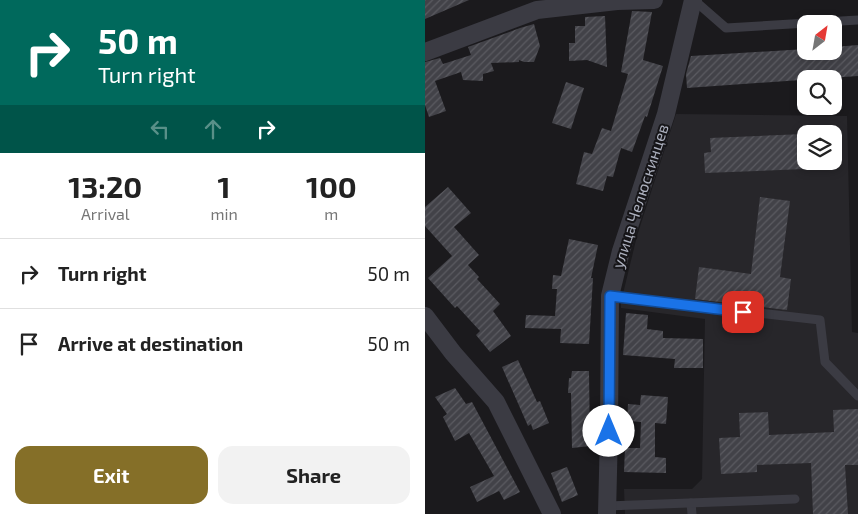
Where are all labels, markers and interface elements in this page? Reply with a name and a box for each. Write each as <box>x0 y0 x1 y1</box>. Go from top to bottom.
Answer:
north arrow <box>797 15 843 60</box>
map controls <box>797 15 842 170</box>
text: 50 m <box>98 19 178 61</box>
icon: right <box>15 20 80 85</box>
text: Turn right <box>98 61 196 87</box>
button: search <box>797 70 842 115</box>
icon: left <box>146 115 174 143</box>
icon: ahead <box>199 115 227 143</box>
icon: right <box>252 115 280 143</box>
street label: улица Челюскинцев <box>607 121 673 271</box>
button: layers <box>797 125 842 170</box>
text: 13:20 <box>68 168 142 204</box>
text: 1 <box>218 168 231 204</box>
text: 100 <box>306 168 357 204</box>
text: Arrival <box>81 204 130 223</box>
text: min <box>210 204 238 223</box>
text: m <box>324 204 338 223</box>
icon: right <box>15 260 43 288</box>
text: Turn right <box>58 262 146 285</box>
text: 50 m <box>367 262 410 285</box>
pin <box>722 291 764 333</box>
icon: arrive <box>729 298 757 326</box>
icon: arrive <box>15 330 43 358</box>
text: Arrive at destination <box>58 332 243 355</box>
text: 50 m <box>367 332 410 355</box>
position arrow <box>582 404 634 456</box>
button: Exit <box>15 446 208 504</box>
button: Share <box>218 446 410 504</box>

